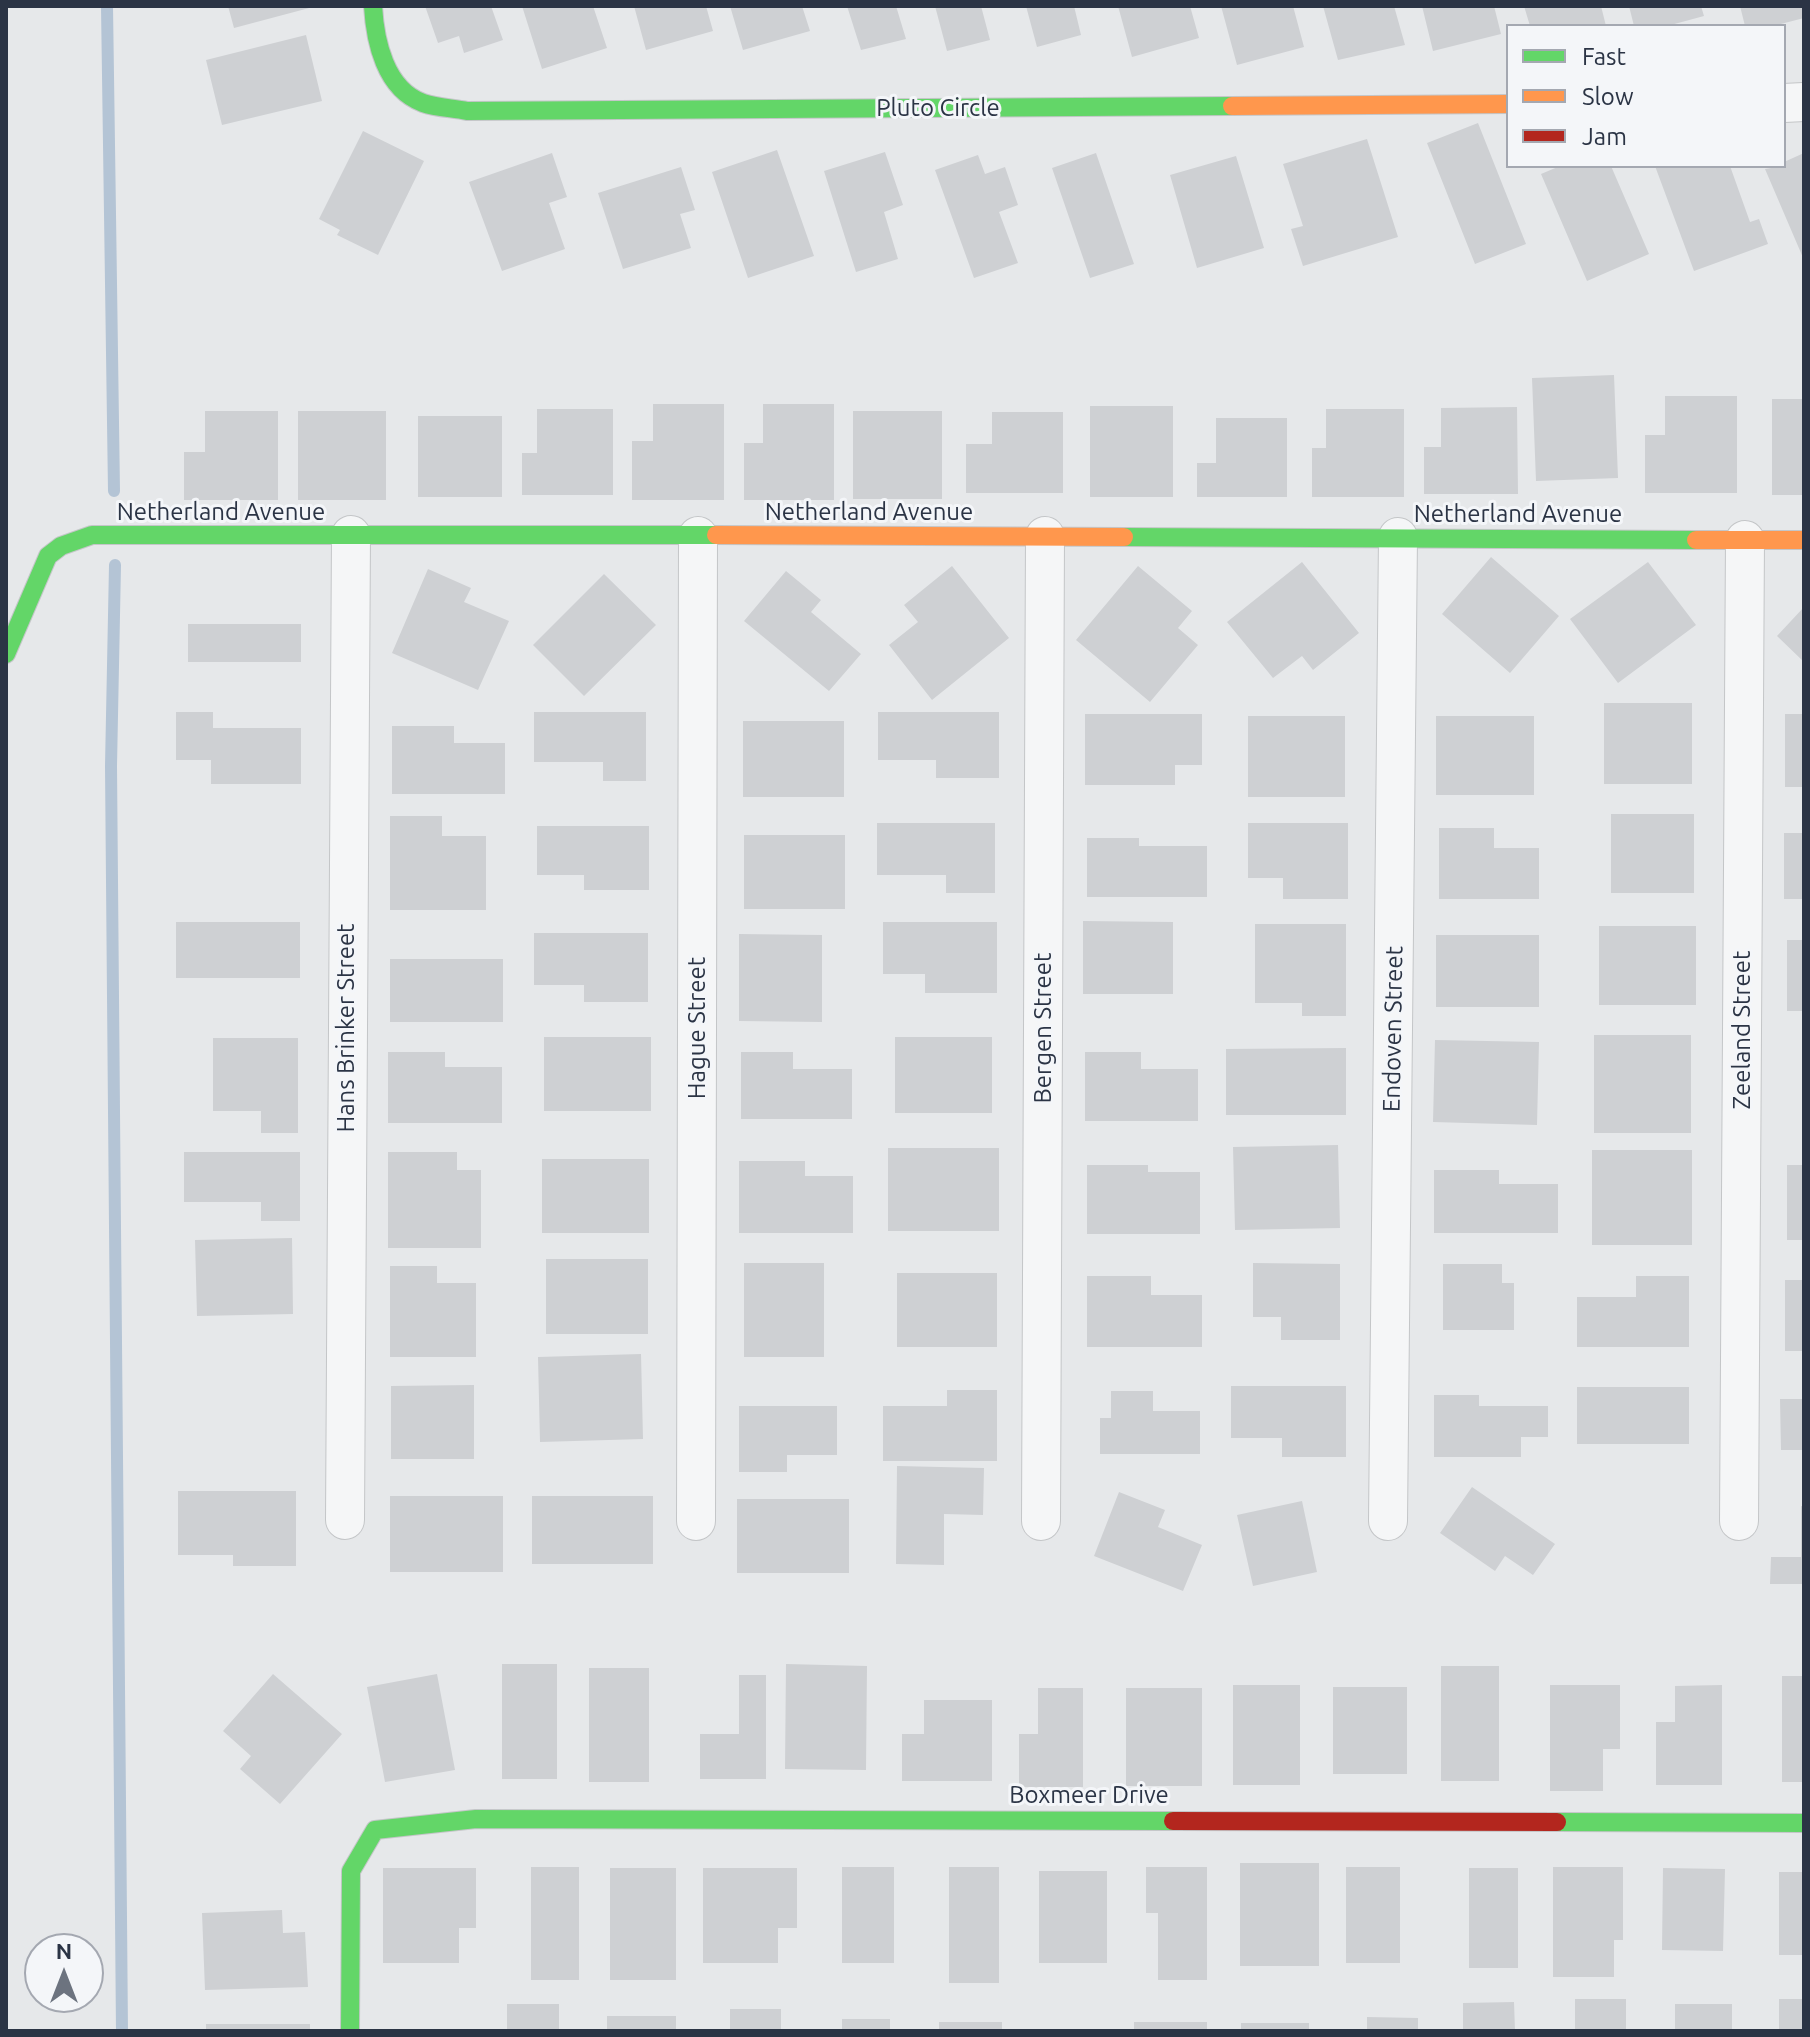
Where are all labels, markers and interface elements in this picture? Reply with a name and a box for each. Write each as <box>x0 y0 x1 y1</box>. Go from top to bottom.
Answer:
legend <box>1506 24 1786 168</box>
text: Fast <box>1582 43 1626 70</box>
text: Slow <box>1582 83 1634 110</box>
street label: Pluto Circle <box>876 94 1000 122</box>
text: Jam <box>1582 123 1627 150</box>
street label: Netherland Avenue <box>117 498 325 526</box>
street label: Netherland Avenue <box>765 498 973 526</box>
street label: Netherland Avenue <box>1414 500 1622 528</box>
street label: Hans Brinker Street <box>332 923 360 1133</box>
street label: Endoven Street <box>1377 946 1409 1112</box>
street label: Zeeland Street <box>1728 951 1756 1109</box>
street label: Bergen Street <box>1029 953 1057 1103</box>
street label: Hague Street <box>683 957 711 1099</box>
street label: Boxmeer Drive <box>1009 1781 1169 1809</box>
north arrow <box>24 1933 104 2013</box>
text: N <box>56 1938 72 1963</box>

